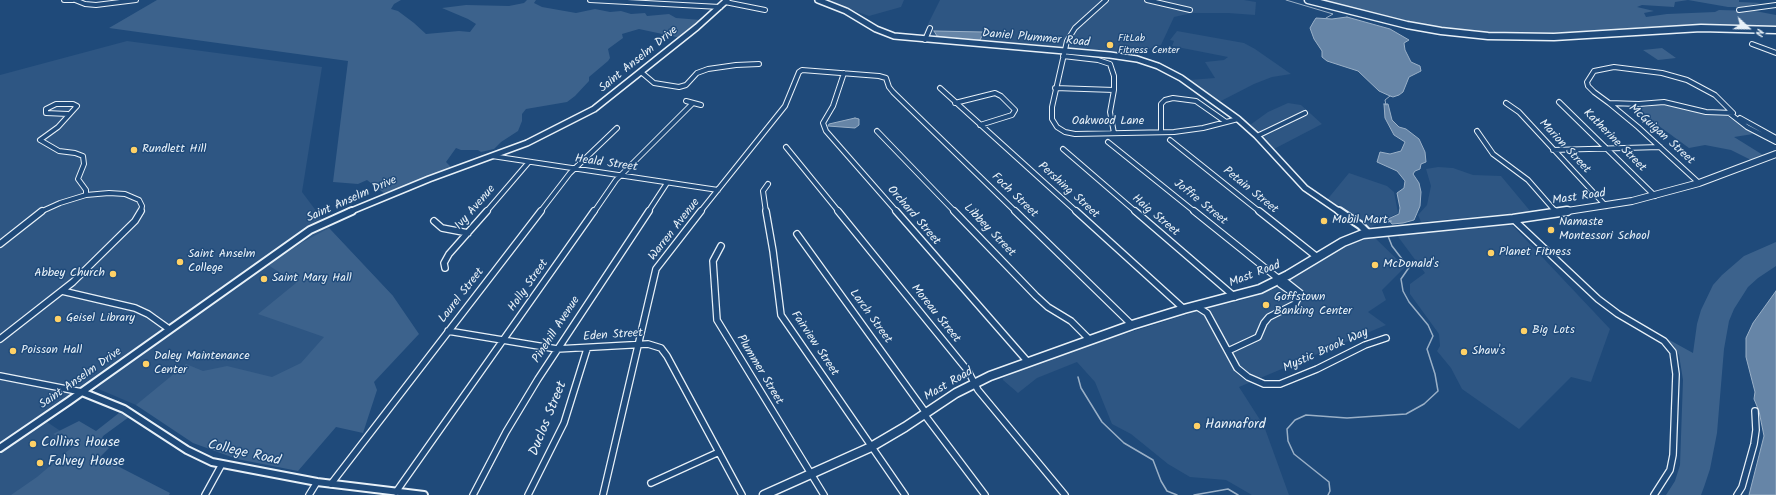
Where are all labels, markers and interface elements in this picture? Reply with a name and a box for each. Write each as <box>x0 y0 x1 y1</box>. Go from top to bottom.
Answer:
north arrow <box>1728 8 1768 48</box>
street label: Saint Anselm Drive <box>597 24 681 96</box>
text: N <box>1749 26 1769 39</box>
street label: Daniel Plummer Road <box>981 27 1091 51</box>
place label: FitLab Fitness Center <box>1118 33 1179 56</box>
marker: FitLab Fitness Center <box>1105 40 1115 50</box>
street label: McGuigan Street <box>1625 102 1697 168</box>
street label: Katherine Street <box>1580 107 1648 175</box>
street label: Oakwood Lane <box>1072 115 1144 129</box>
street label: Marion Street <box>1535 117 1593 177</box>
place label: Rundlett Hill <box>142 143 206 157</box>
marker: Rundlett Hill <box>129 145 139 155</box>
street label: Heald Street <box>574 152 638 176</box>
street label: Pershing Street <box>1034 160 1102 222</box>
street label: Petain Street <box>1220 164 1280 218</box>
street label: Foch Street <box>988 170 1040 222</box>
street label: Saint Anselm Drive <box>305 174 399 226</box>
street label: Joffre Street <box>1170 177 1230 229</box>
street label: Ivy Avenue <box>453 183 499 233</box>
street label: Orchard Street <box>883 183 943 249</box>
street label: Mast Road <box>1551 187 1607 209</box>
street label: Haig Street <box>1128 192 1182 240</box>
street label: Warren Avenue <box>646 196 704 264</box>
street label: Libbey Street <box>960 201 1018 261</box>
place label: Mobil Mart <box>1332 214 1388 228</box>
marker: Mobil Mart <box>1319 216 1329 226</box>
place label: Namaste Montessori School <box>1559 216 1650 244</box>
marker: Namaste Montessori School <box>1546 225 1556 235</box>
place label: Planet Fitness <box>1499 246 1571 260</box>
place label: Saint Anselm College <box>188 248 255 276</box>
marker: Planet Fitness <box>1486 248 1496 258</box>
marker: Saint Anselm College <box>175 257 185 267</box>
street label: Holly Street <box>506 257 552 315</box>
place label: McDonald's <box>1383 258 1439 272</box>
street label: Mast Road <box>1227 259 1283 291</box>
marker: McDonald's <box>1370 260 1380 270</box>
street label: Laurel Street <box>436 266 488 326</box>
place label: Abbey Church <box>34 267 105 281</box>
marker: Abbey Church <box>108 269 118 279</box>
place label: Saint Mary Hall <box>272 272 352 286</box>
marker: Saint Mary Hall <box>259 274 269 284</box>
street label: Moreau Street <box>907 282 963 346</box>
street label: Larch Street <box>846 287 894 347</box>
place label: Goffstown Banking Center <box>1274 291 1352 319</box>
street label: Pinehill Avenue <box>530 294 584 366</box>
marker: Goffstown Banking Center <box>1261 300 1271 310</box>
street label: Fairview Street <box>787 309 841 379</box>
place label: Geisel Library <box>66 312 135 326</box>
marker: Geisel Library <box>53 314 63 324</box>
place label: Big Lots <box>1532 324 1575 338</box>
street label: Mystic Brook Way <box>1281 326 1371 376</box>
marker: Big Lots <box>1519 326 1529 336</box>
street label: Eden Street <box>583 327 643 345</box>
street label: Plummer Street <box>732 332 786 408</box>
place label: Poisson Hall <box>21 344 82 358</box>
street label: Saint Anselm Drive <box>37 345 125 413</box>
place label: Shaw's <box>1472 345 1505 359</box>
marker: Poisson Hall <box>8 346 18 356</box>
marker: Shaw's <box>1459 347 1469 357</box>
place label: Daley Maintenance Center <box>154 350 250 378</box>
marker: Daley Maintenance Center <box>141 359 151 369</box>
street label: Mast Road <box>922 365 976 405</box>
street label: Duclos Street <box>526 379 572 459</box>
place label: Hannaford <box>1205 418 1266 434</box>
marker: Hannaford <box>1192 421 1202 431</box>
place label: Collins House <box>41 436 120 452</box>
street label: College Road <box>206 437 282 471</box>
marker: Collins House <box>28 439 38 449</box>
place label: Falvey House <box>48 455 124 471</box>
marker: Falvey House <box>35 458 45 468</box>

